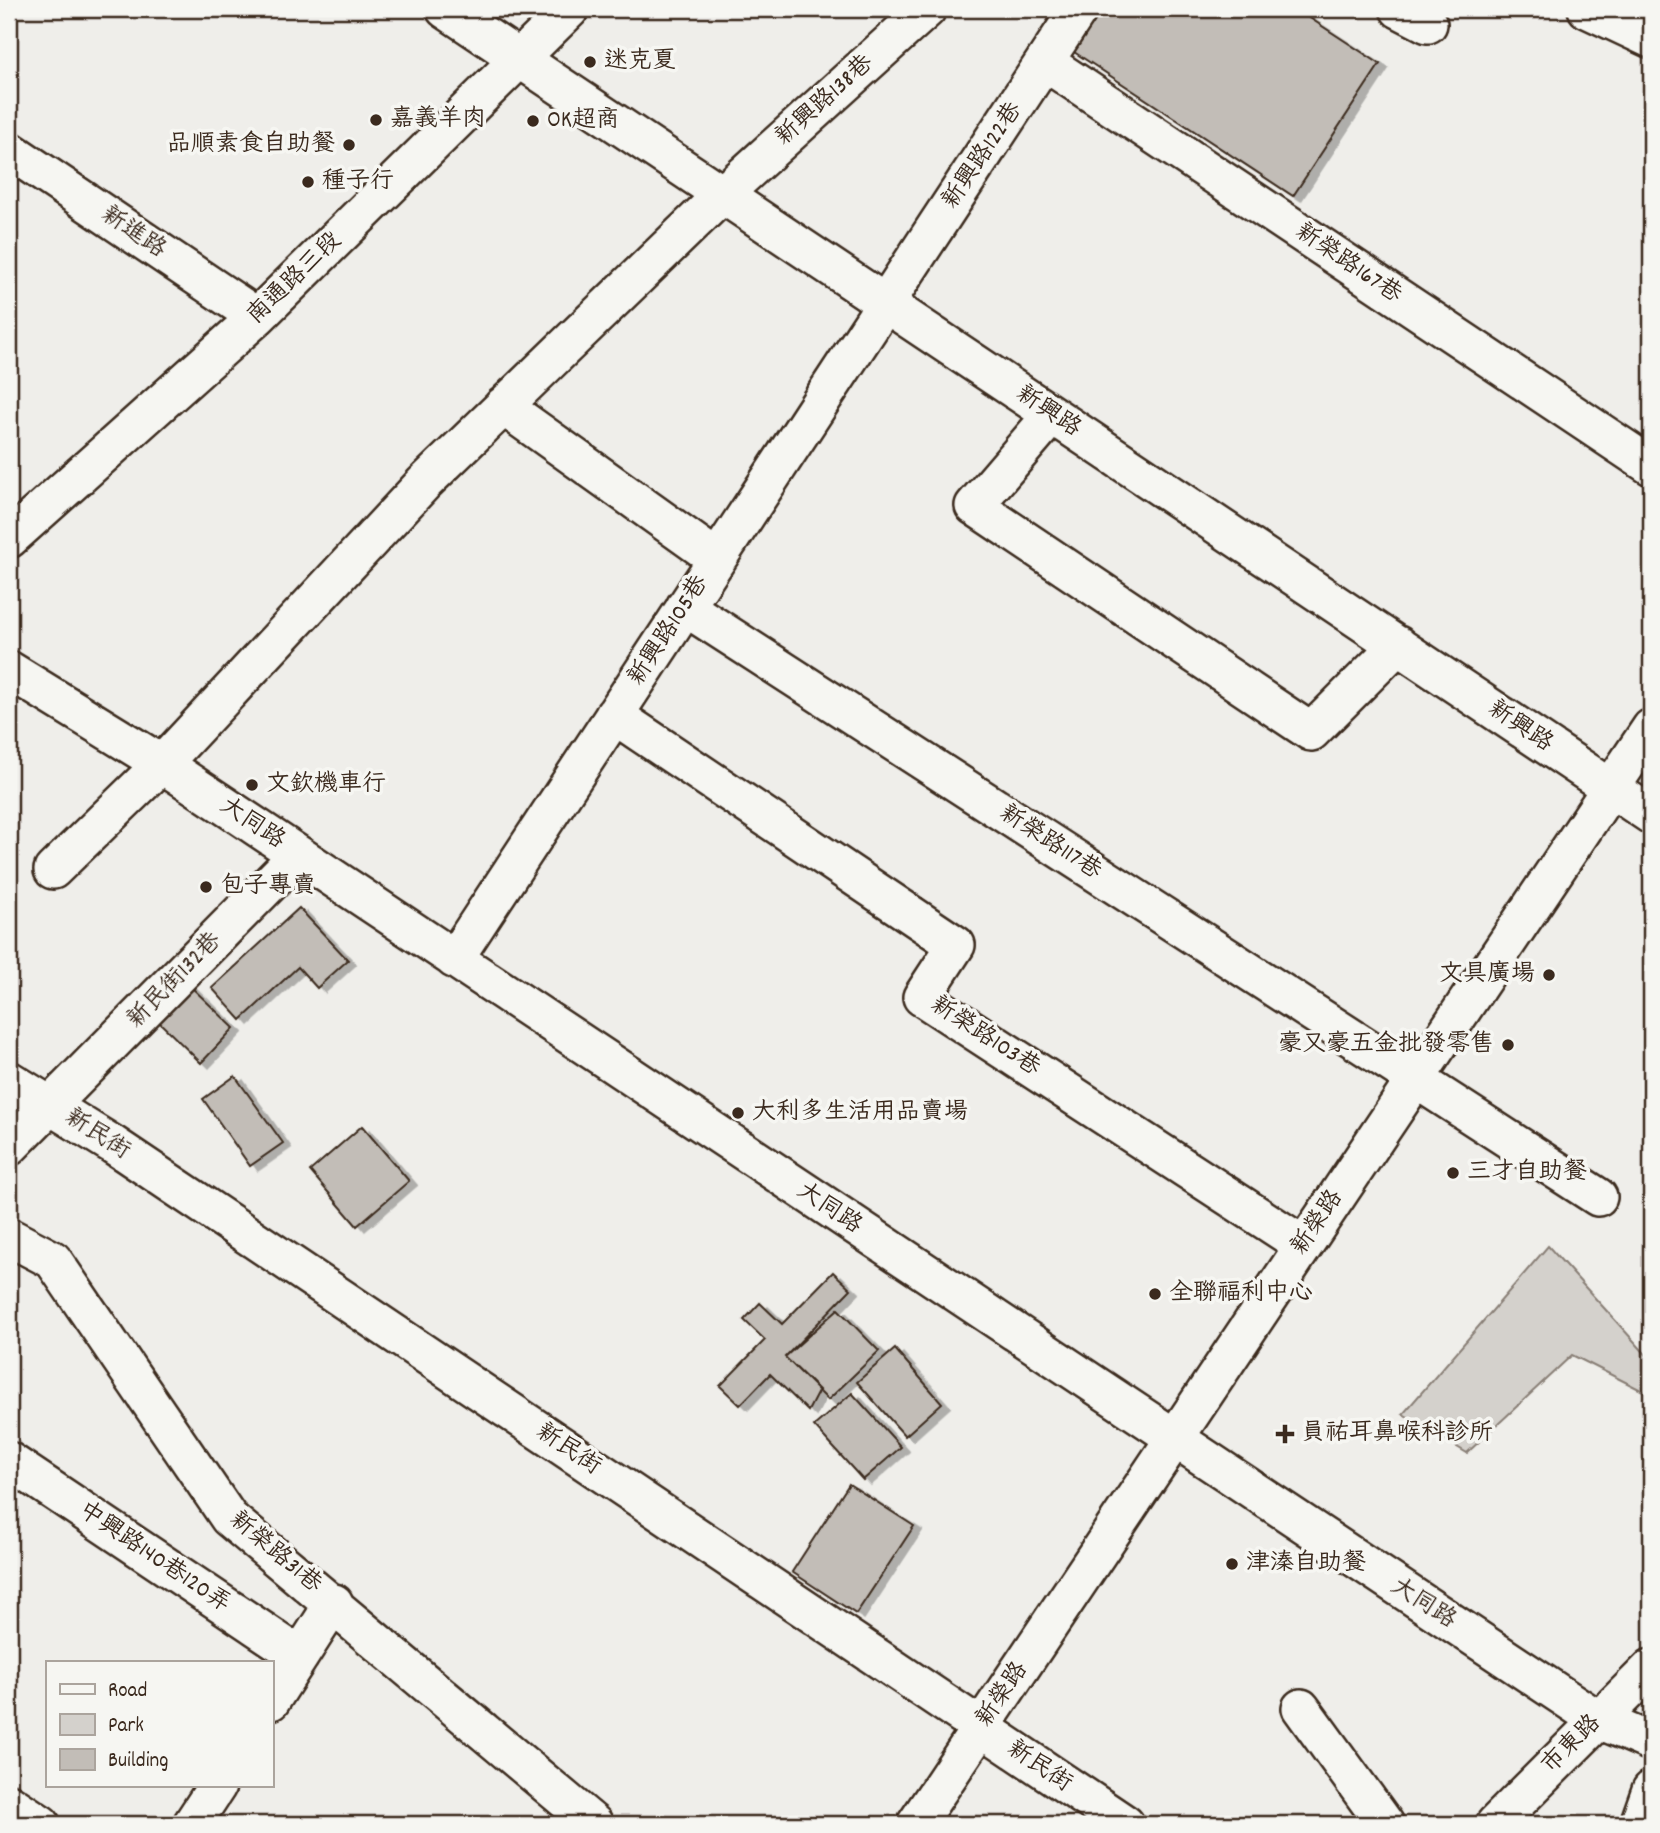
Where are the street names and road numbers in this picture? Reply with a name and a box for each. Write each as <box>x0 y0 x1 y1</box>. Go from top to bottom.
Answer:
street label: 新興路138巷 <box>768 48 882 154</box>
street label: 新興路122巷 <box>935 96 1031 216</box>
street label: 新進路 <box>94 199 172 267</box>
street label: 新榮路167巷 <box>1288 216 1408 312</box>
street label: 南通路三段 <box>240 225 350 333</box>
street label: 新興路 <box>1009 378 1087 446</box>
street label: 新興路105巷 <box>621 569 717 693</box>
street label: 新興路 <box>1481 693 1559 761</box>
street label: 大同路 <box>213 790 291 858</box>
street label: 新榮路117巷 <box>992 797 1108 889</box>
street label: 新民街132巷 <box>120 925 230 1037</box>
street label: 新榮路103巷 <box>923 989 1047 1085</box>
street label: 新民街 <box>58 1101 136 1169</box>
street label: 大同路 <box>790 1175 868 1243</box>
street label: 新榮路 <box>1284 1184 1352 1262</box>
street label: 新民街 <box>529 1416 607 1484</box>
street label: 中興路140巷120弄 <box>71 1494 237 1622</box>
street label: 新榮路31巷 <box>221 1504 329 1602</box>
street label: 大同路 <box>1384 1570 1462 1638</box>
street label: 新榮路 <box>969 1656 1037 1734</box>
street label: 市東路 <box>1535 1708 1609 1782</box>
street label: 新民街 <box>1000 1733 1078 1801</box>

